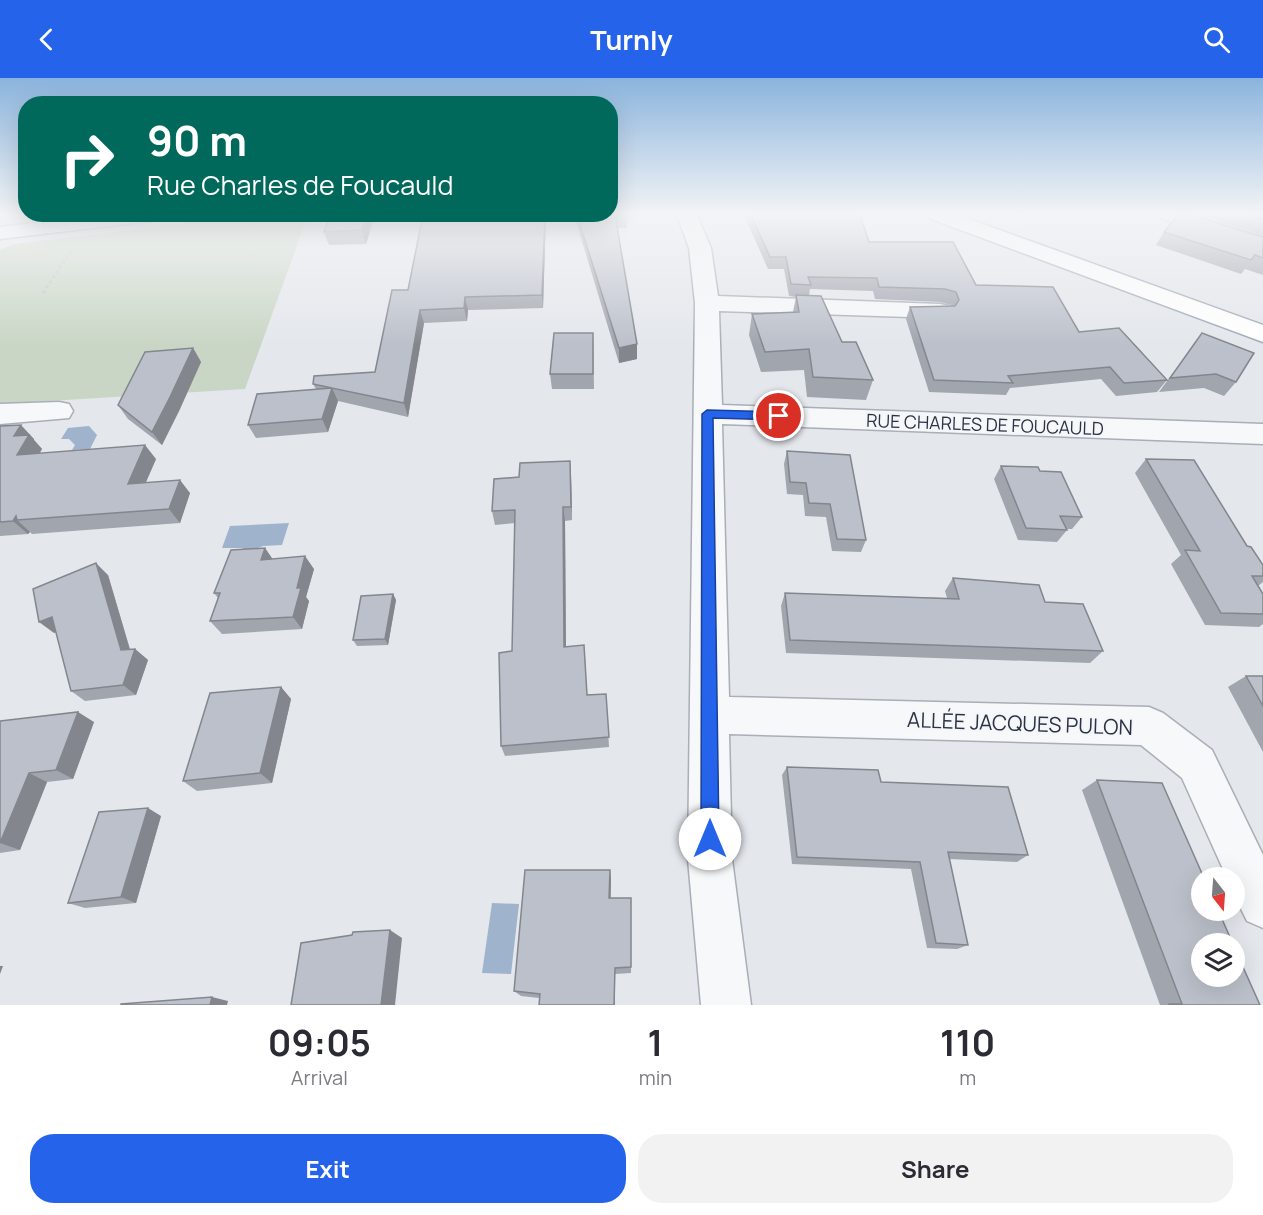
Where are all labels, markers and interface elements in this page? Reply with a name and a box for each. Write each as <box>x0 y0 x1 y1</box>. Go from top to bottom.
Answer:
text: Turnly <box>590 21 673 58</box>
icon: back <box>30 23 63 56</box>
icon: search <box>1200 23 1233 56</box>
text: 90 m <box>147 111 247 169</box>
icon: right <box>48 120 126 198</box>
text: Rue Charles de Foucauld <box>147 166 454 203</box>
pin <box>753 390 804 441</box>
icon: arrive <box>762 399 795 432</box>
street label: RUE CHARLES DE FOUCAULD <box>866 408 1104 440</box>
street label: ALLÉE JACQUES PULON <box>907 705 1133 741</box>
position arrow <box>678 807 742 871</box>
north arrow <box>1191 867 1245 921</box>
map controls <box>1191 867 1245 987</box>
button: layers <box>1191 933 1245 987</box>
text: 09:05 <box>268 1018 371 1067</box>
text: 1 <box>648 1018 663 1067</box>
text: 110 <box>940 1018 995 1067</box>
text: Arrival <box>291 1064 348 1091</box>
text: min <box>639 1064 672 1091</box>
text: m <box>959 1064 976 1091</box>
button: Exit <box>30 1134 626 1203</box>
button: Share <box>638 1134 1233 1203</box>

